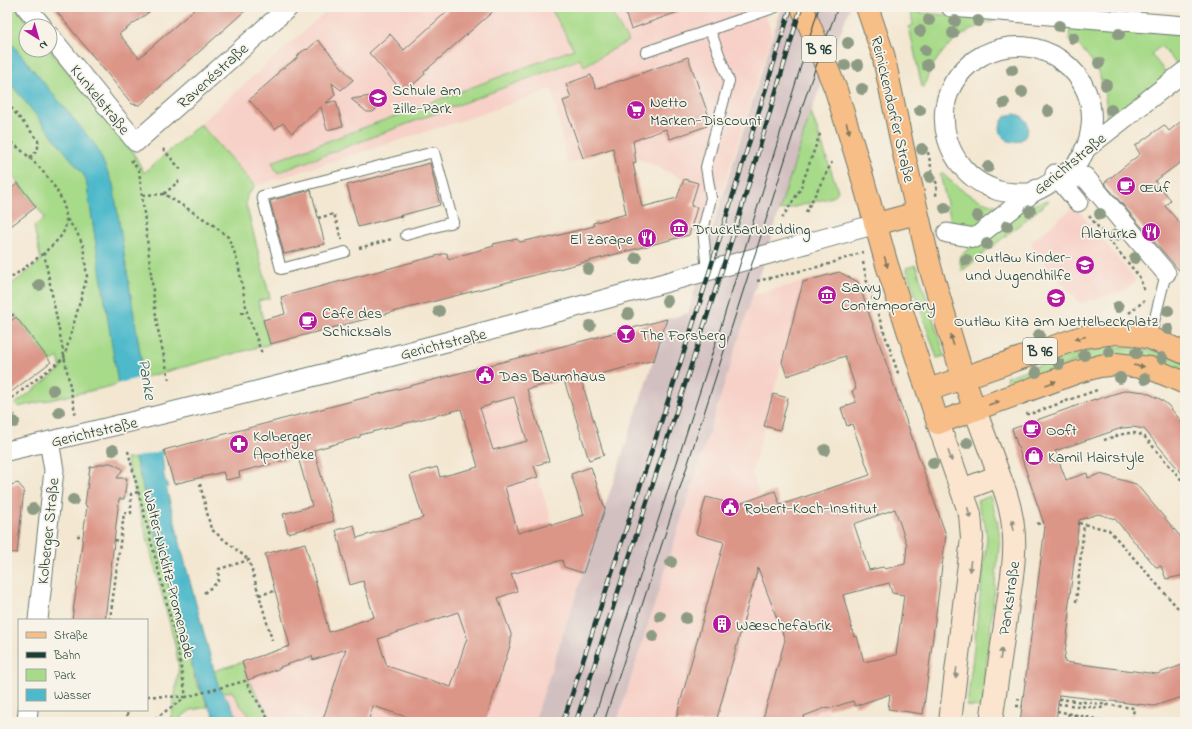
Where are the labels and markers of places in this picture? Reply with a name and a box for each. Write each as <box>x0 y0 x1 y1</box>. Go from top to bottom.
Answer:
place label: Schule am Zille-Park <box>392 79 461 121</box>
school or university icon: Schule am Zille-Park <box>367 87 389 109</box>
place label: Netto Marken-Discount <box>650 91 763 133</box>
supermarket icon: Netto Marken-Discount <box>625 99 647 121</box>
cafe icon: Œuf <box>1115 175 1137 197</box>
place label: Œuf <box>1140 176 1171 200</box>
museum icon: DruckbarWedding <box>668 217 690 239</box>
place label: DruckbarWedding <box>692 218 811 242</box>
restaurant icon: Alaturka <box>1140 221 1162 243</box>
place label: Alaturka <box>1081 222 1137 246</box>
restaurant icon: El Zarape <box>636 227 658 249</box>
place label: El Zarape <box>569 228 634 252</box>
place label: Outlaw Kinder- und Jugendhilfe <box>965 246 1072 288</box>
school or university icon: Outlaw Kinder- und Jugendhilfe <box>1074 254 1096 276</box>
place label: Savvy Contemporary <box>841 276 936 318</box>
museum icon: Savvy Contemporary <box>816 284 838 306</box>
school or university icon: Outlaw Kita am Nettelbeckplatz <box>1045 287 1067 309</box>
place label: Cafe des Schicksals <box>322 302 392 344</box>
cafe icon: Cafe des Schicksals <box>297 310 319 332</box>
place label: Outlaw Kita am Nettelbeckplatz <box>954 310 1159 334</box>
bar icon: The Forsberg <box>615 323 637 345</box>
place label: The Forsberg <box>640 324 726 348</box>
public building icon: Das Baumhaus <box>474 364 496 386</box>
place label: Das Baumhaus <box>498 365 606 389</box>
cafe icon: Ooft <box>1021 418 1043 440</box>
place label: Ooft <box>1046 419 1078 443</box>
place label: Kolberger Apotheke <box>253 425 315 467</box>
pharmacy icon: Kolberger Apotheke <box>228 433 250 455</box>
shop icon: Kamil Hairstyle <box>1023 445 1045 467</box>
place label: Kamil Hairstyle <box>1048 446 1145 470</box>
public building icon: Robert-Koch-Institut <box>719 496 741 518</box>
place label: Robert-Koch-Institut <box>744 497 878 521</box>
building icon: Wæschefabrik <box>711 613 733 635</box>
place label: Wæschefabrik <box>736 614 832 638</box>

